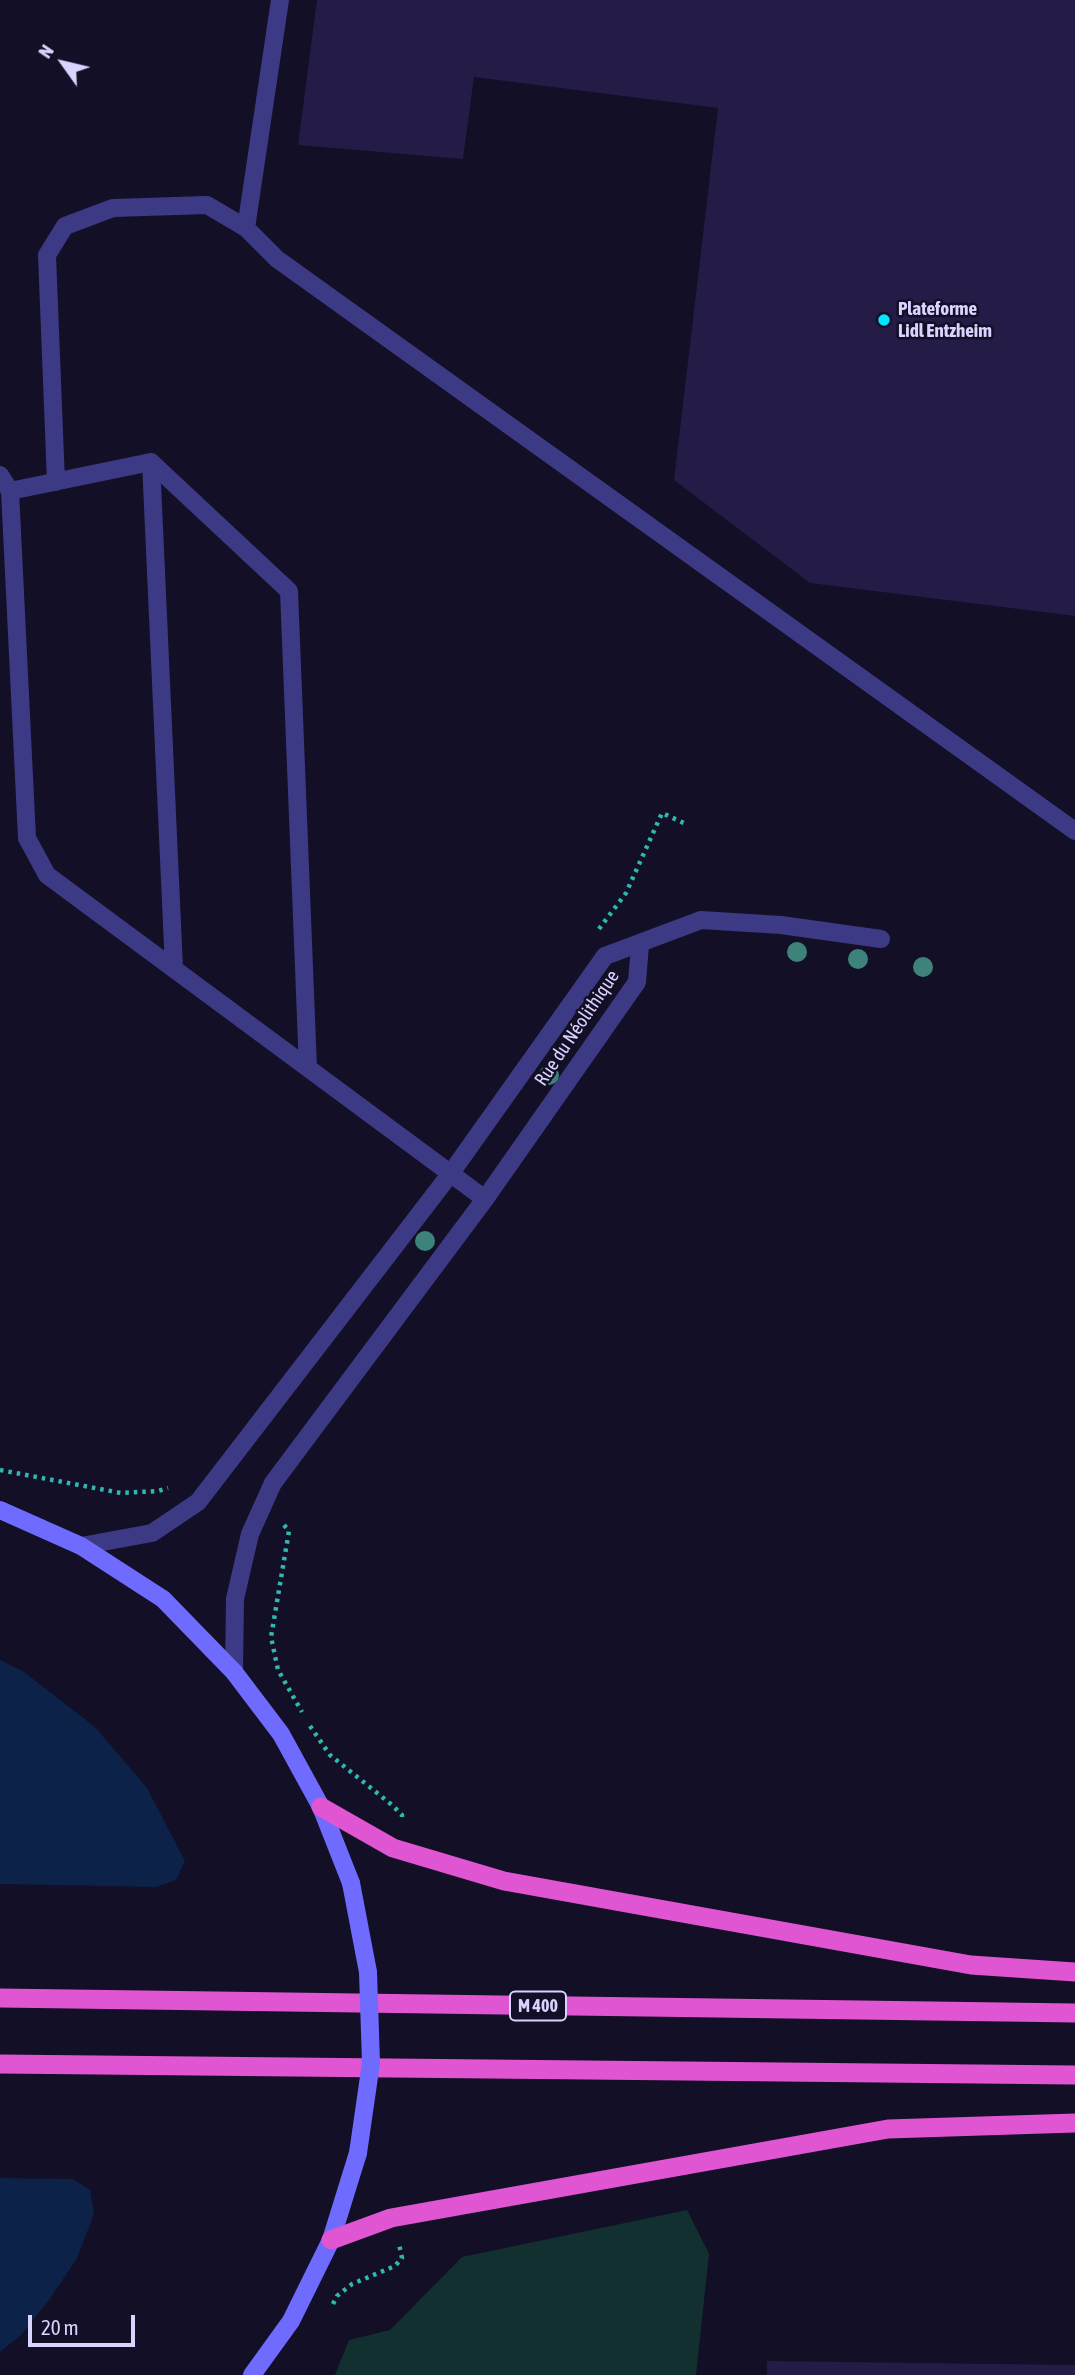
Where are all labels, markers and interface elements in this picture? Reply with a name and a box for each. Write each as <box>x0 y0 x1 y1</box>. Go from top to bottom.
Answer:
north arrow <box>28 28 98 98</box>
text: N <box>33 40 58 62</box>
place label: Plateforme Lidl Entzheim <box>898 298 992 342</box>
marker: Plateforme Lidl Entzheim <box>876 312 892 328</box>
street label: Rue du Néolithique <box>530 966 624 1090</box>
road number: M 400 <box>510 1992 566 2020</box>
scale bar <box>32 2302 138 2346</box>
text: 20 m <box>41 2315 79 2339</box>

